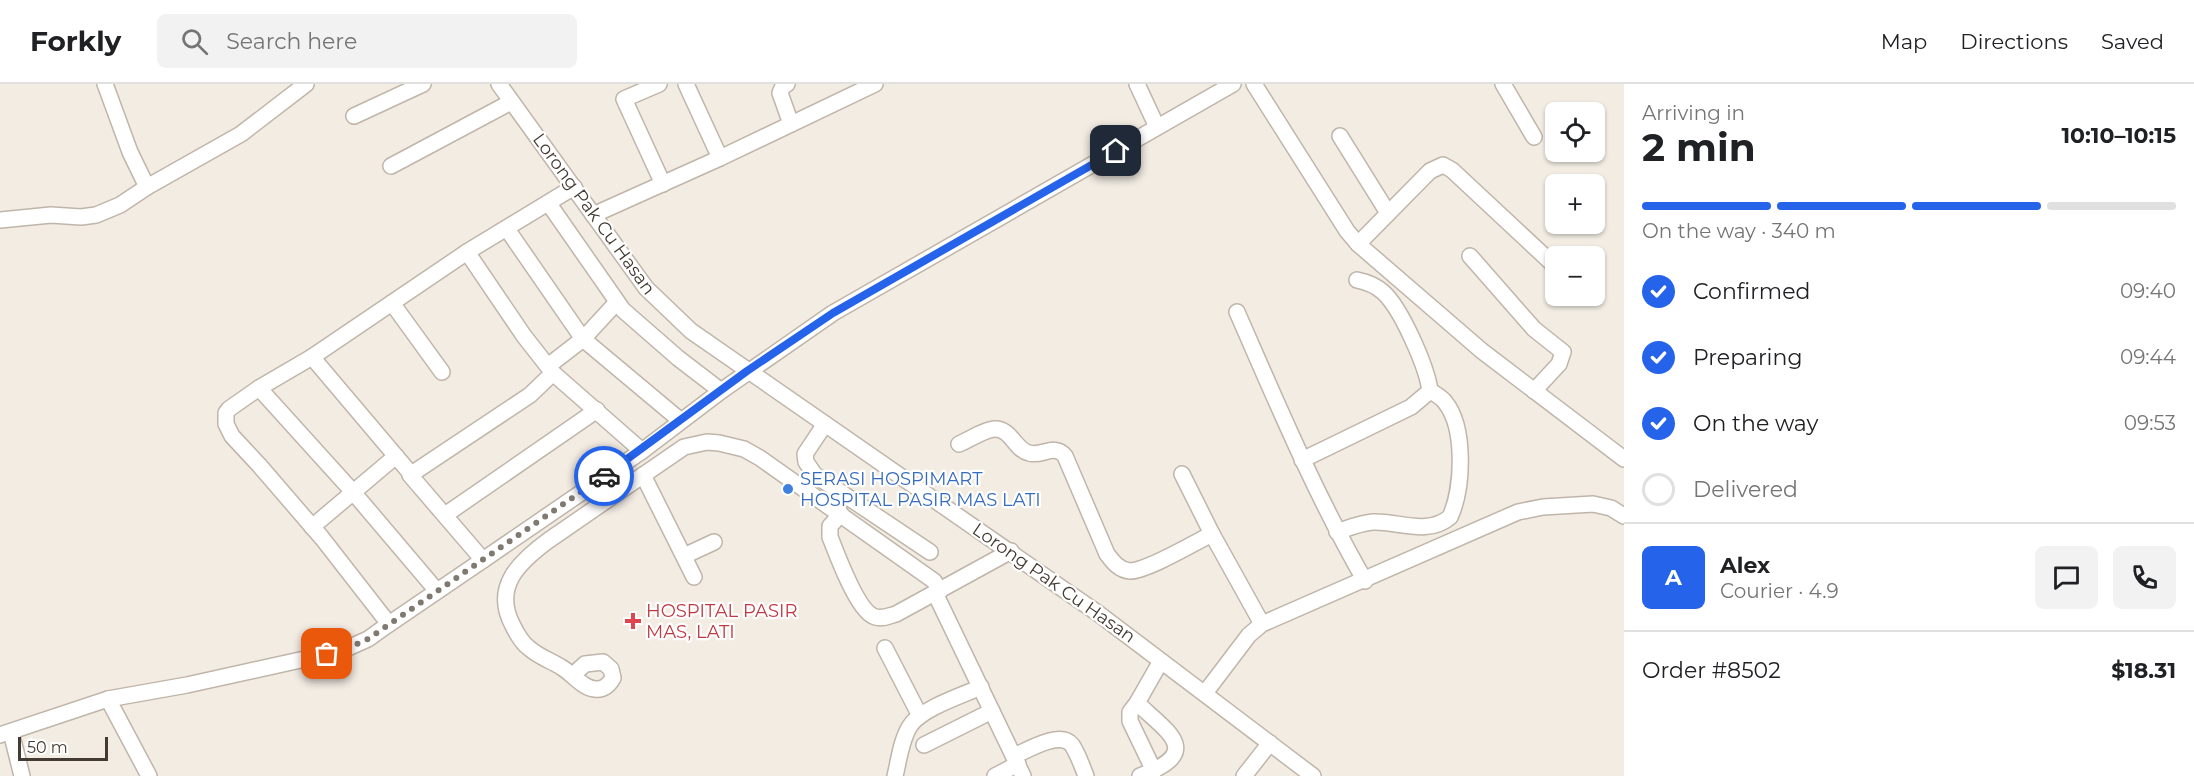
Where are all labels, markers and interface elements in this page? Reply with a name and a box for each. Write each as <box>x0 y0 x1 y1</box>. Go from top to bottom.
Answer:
search box <box>157 14 577 68</box>
text: Forkly <box>30 24 121 58</box>
icon: search <box>178 25 211 58</box>
text: Search here <box>226 28 357 55</box>
text: Map <box>1881 29 1927 54</box>
text: Directions <box>1960 29 2068 54</box>
text: Saved <box>2101 29 2164 54</box>
text: Arriving in <box>1642 101 1745 125</box>
map controls <box>1545 102 1605 306</box>
button: locate <box>1545 102 1605 162</box>
text: 10:10–10:15 <box>2061 122 2176 149</box>
text: 2 min <box>1642 123 1756 171</box>
pin <box>1090 125 1141 176</box>
street label: Lorong Pak Cu Hasan <box>528 129 660 299</box>
icon: home <box>1099 134 1132 167</box>
button: + <box>1545 174 1605 234</box>
text: On the way · 340 m <box>1642 219 1836 243</box>
button: − <box>1545 246 1605 306</box>
icon: check <box>1642 275 1675 308</box>
text: Confirmed <box>1693 278 1810 305</box>
text: 09:40 <box>2120 279 2176 303</box>
icon: check <box>1642 341 1675 374</box>
text: Preparing <box>1693 344 1802 371</box>
text: 09:44 <box>2120 345 2176 369</box>
icon: check <box>1642 407 1675 440</box>
text: On the way <box>1693 410 1818 437</box>
text: 09:53 <box>2124 411 2176 435</box>
courier <box>574 446 634 506</box>
icon: car <box>588 460 621 493</box>
place label: SERASI HOSPIMART HOSPITAL PASIR MAS LATI <box>800 468 1041 511</box>
text: Delivered <box>1693 476 1798 503</box>
marker: SERASI HOSPIMART HOSPITAL PASIR MAS LATI <box>781 482 795 496</box>
street label: Lorong Pak Cu Hasan <box>968 518 1140 648</box>
button: chat <box>2035 546 2098 609</box>
button: phone <box>2113 546 2176 609</box>
text: Alex <box>1720 552 1770 579</box>
text: A <box>1665 564 1682 591</box>
text: Courier · 4.9 <box>1720 579 1839 603</box>
place label: HOSPITAL PASIR MAS, LATI <box>646 600 797 643</box>
marker: HOSPITAL PASIR MAS, LATI <box>624 612 642 630</box>
pin <box>301 628 352 679</box>
icon: bag <box>310 637 343 670</box>
text: Order #8502 <box>1642 657 1781 684</box>
text: $18.31 <box>2111 657 2176 684</box>
scale bar <box>18 734 108 762</box>
text: 50 m <box>27 738 68 757</box>

